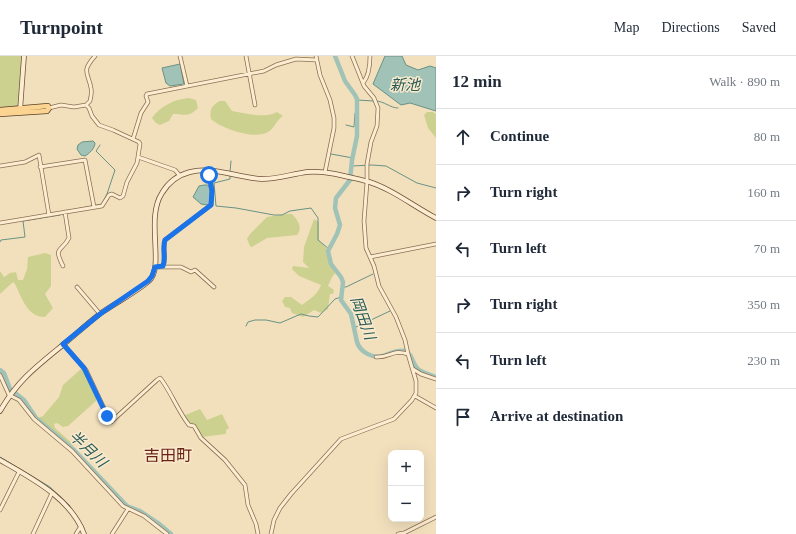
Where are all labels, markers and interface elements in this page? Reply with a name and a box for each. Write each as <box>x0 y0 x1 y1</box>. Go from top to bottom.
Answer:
text: Turnpoint <box>20 17 103 38</box>
text: Map <box>614 20 639 35</box>
text: Directions <box>661 20 720 35</box>
text: Saved <box>742 20 776 35</box>
text: 12 min <box>452 72 502 91</box>
text: Walk · 890 m <box>709 74 780 89</box>
water label: 新池 <box>390 77 422 93</box>
icon: ahead <box>452 126 474 148</box>
text: Continue <box>490 128 549 144</box>
text: 80 m <box>754 129 780 144</box>
route start <box>200 166 218 184</box>
icon: right <box>452 182 474 204</box>
text: Turn right <box>490 184 557 200</box>
text: 160 m <box>747 185 780 200</box>
icon: left <box>452 238 474 260</box>
text: Turn left <box>490 240 547 256</box>
text: 70 m <box>754 241 780 256</box>
water label: 岡田川 <box>348 294 379 344</box>
icon: right <box>452 294 474 316</box>
text: Turn right <box>490 296 557 312</box>
text: 350 m <box>747 297 780 312</box>
icon: left <box>452 350 474 372</box>
text: Turn left <box>490 352 547 368</box>
text: 230 m <box>747 353 780 368</box>
icon: arrive <box>452 406 474 428</box>
route end <box>98 407 116 425</box>
text: Arrive at destination <box>490 408 623 424</box>
water label: 半月川 <box>66 428 111 472</box>
district label: 吉田町 <box>144 447 192 464</box>
map controls <box>388 450 424 522</box>
button: + <box>388 450 424 486</box>
button: − <box>388 486 424 522</box>

